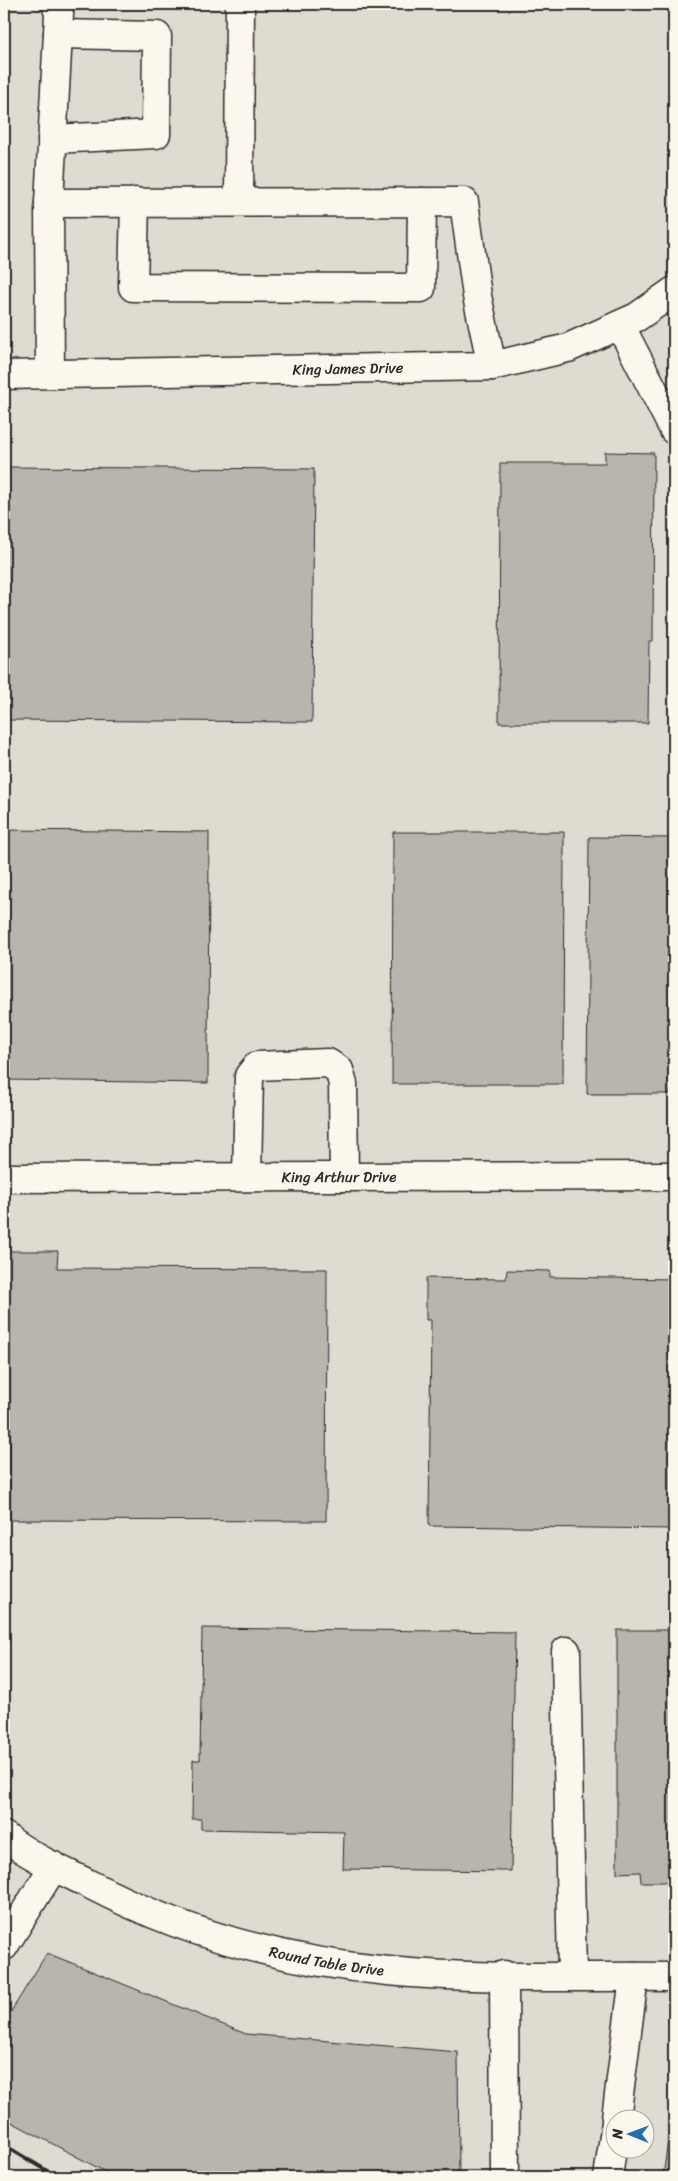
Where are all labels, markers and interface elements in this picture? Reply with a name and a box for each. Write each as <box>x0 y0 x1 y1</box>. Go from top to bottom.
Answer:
street label: King James Drive <box>292 355 404 383</box>
street label: King Arthur Drive <box>282 1164 396 1190</box>
street label: Round Table Drive <box>267 1939 385 1984</box>
north arrow <box>606 2108 656 2158</box>
text: N <box>605 2128 630 2140</box>

